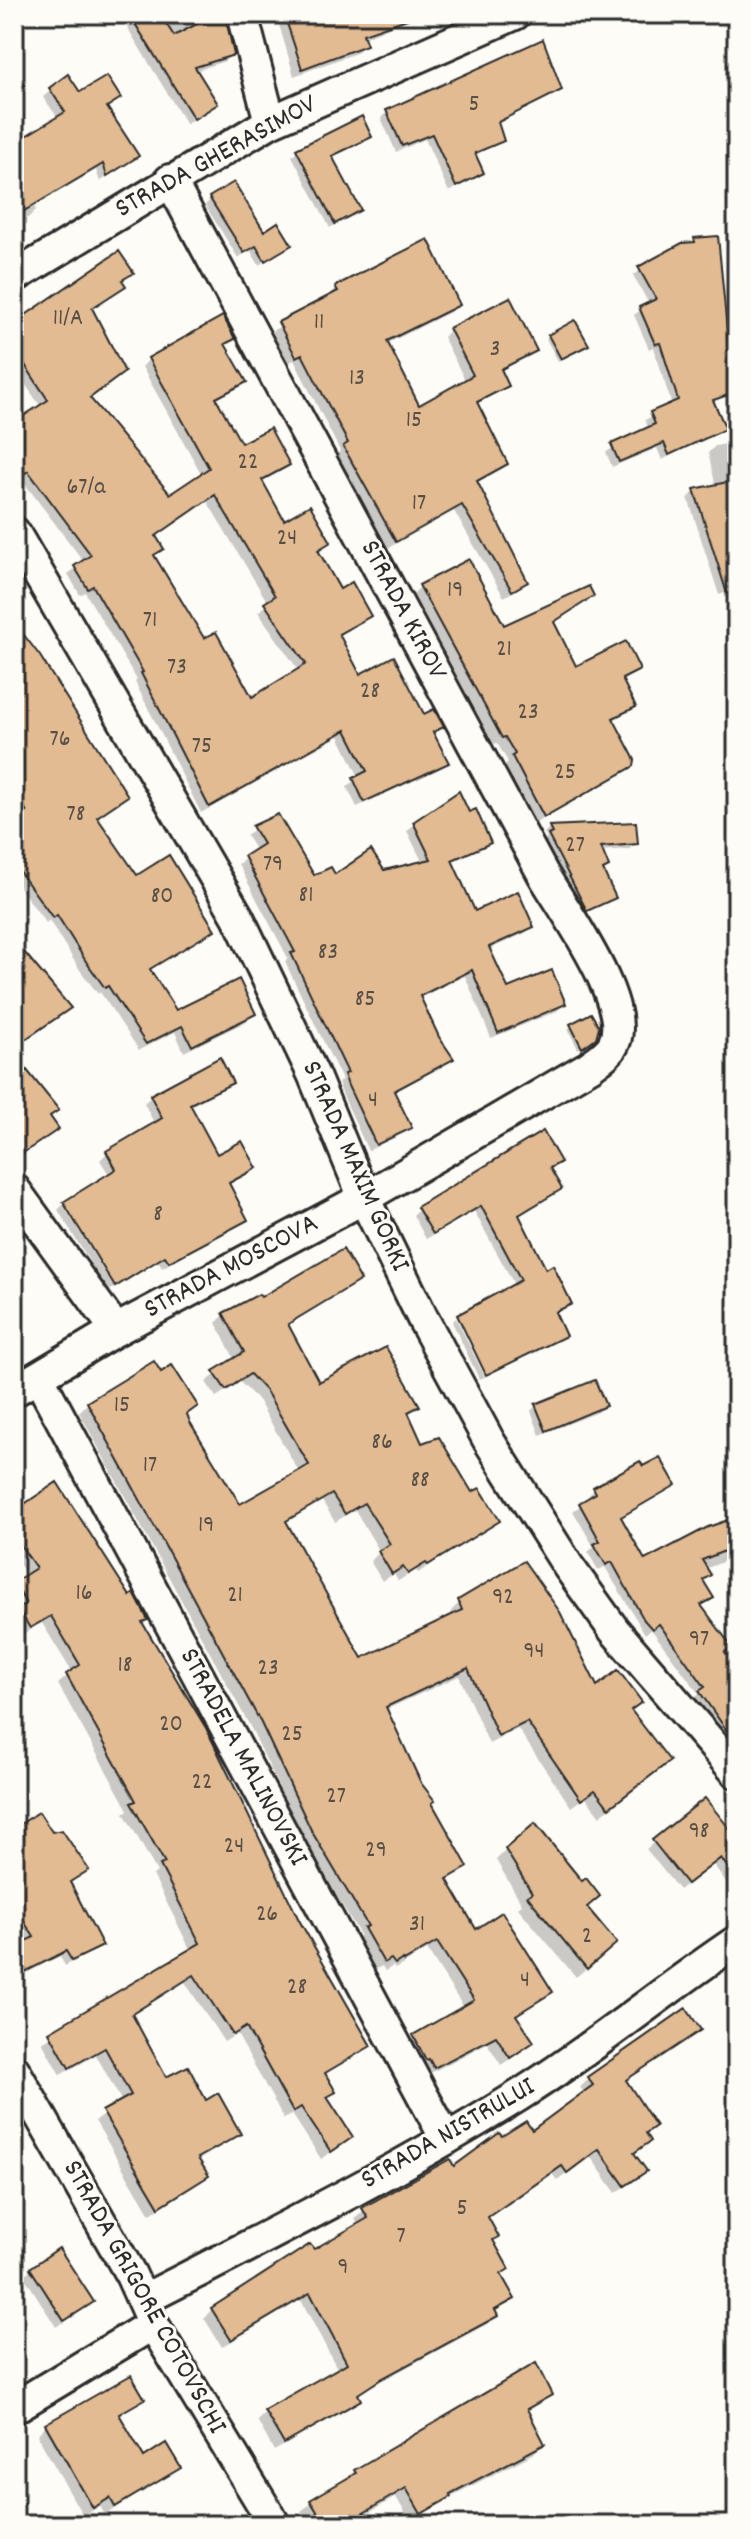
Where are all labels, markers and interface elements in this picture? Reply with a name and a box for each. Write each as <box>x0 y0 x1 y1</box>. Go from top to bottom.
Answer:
street label: STRADA GHERASIMOV <box>109 86 326 230</box>
house number: 5 <box>468 88 480 122</box>
house number: 11/A <box>53 302 83 336</box>
house number: 11 <box>314 306 324 340</box>
house number: 3 <box>490 333 500 367</box>
house number: 13 <box>349 362 365 396</box>
house number: 15 <box>406 404 422 438</box>
house number: 22 <box>238 446 258 480</box>
house number: 67/a <box>66 471 106 505</box>
house number: 17 <box>412 487 426 521</box>
house number: 24 <box>277 522 297 556</box>
street label: STRADA KIROV <box>348 534 456 689</box>
house number: 19 <box>447 574 463 608</box>
house number: 71 <box>143 604 157 638</box>
house number: 21 <box>496 633 512 667</box>
house number: 73 <box>167 651 187 685</box>
house number: 28 <box>360 675 380 709</box>
house number: 23 <box>517 696 539 730</box>
house number: 76 <box>50 723 70 757</box>
house number: 75 <box>192 730 212 764</box>
house number: 25 <box>554 756 576 790</box>
house number: 78 <box>67 798 85 832</box>
house number: 27 <box>565 829 585 863</box>
house number: 79 <box>263 848 283 882</box>
house number: 81 <box>299 879 313 913</box>
house number: 80 <box>151 880 173 914</box>
house number: 83 <box>318 936 338 970</box>
house number: 85 <box>355 983 375 1017</box>
street label: STRADA MAXIM GORKI <box>290 1055 419 1279</box>
house number: 4 <box>368 1084 378 1118</box>
house number: 8 <box>153 1198 163 1232</box>
street label: STRADA MOSCOVA <box>138 1205 326 1331</box>
house number: 15 <box>114 1389 130 1423</box>
house number: 86 <box>371 1426 393 1460</box>
house number: 17 <box>143 1449 157 1483</box>
house number: 88 <box>410 1464 430 1498</box>
house number: 19 <box>198 1509 214 1543</box>
house number: 16 <box>75 1577 93 1611</box>
house number: 21 <box>227 1579 243 1613</box>
house number: 92 <box>492 1581 514 1615</box>
house number: 97 <box>689 1623 709 1657</box>
house number: 94 <box>524 1635 544 1669</box>
street label: STRADELA MALINOVSKI <box>168 1642 317 1874</box>
house number: 18 <box>118 1649 132 1683</box>
house number: 23 <box>257 1652 279 1686</box>
house number: 20 <box>159 1708 183 1742</box>
house number: 25 <box>281 1718 303 1752</box>
house number: 22 <box>192 1766 212 1800</box>
house number: 27 <box>326 1780 346 1814</box>
house number: 98 <box>689 1815 709 1849</box>
house number: 24 <box>224 1830 244 1864</box>
house number: 29 <box>365 1834 387 1868</box>
house number: 26 <box>256 1898 278 1932</box>
house number: 31 <box>409 1908 425 1942</box>
house number: 2 <box>582 1920 592 1954</box>
house number: 4 <box>520 1964 530 1998</box>
house number: 28 <box>287 1971 307 2005</box>
street label: STRADA NISTRULUI <box>354 2069 544 2201</box>
street label: STRADA GRIGORE COTOVSCHI <box>51 2154 235 2443</box>
house number: 5 <box>456 2192 468 2226</box>
house number: 7 <box>396 2220 406 2254</box>
house number: 9 <box>338 2251 349 2285</box>

